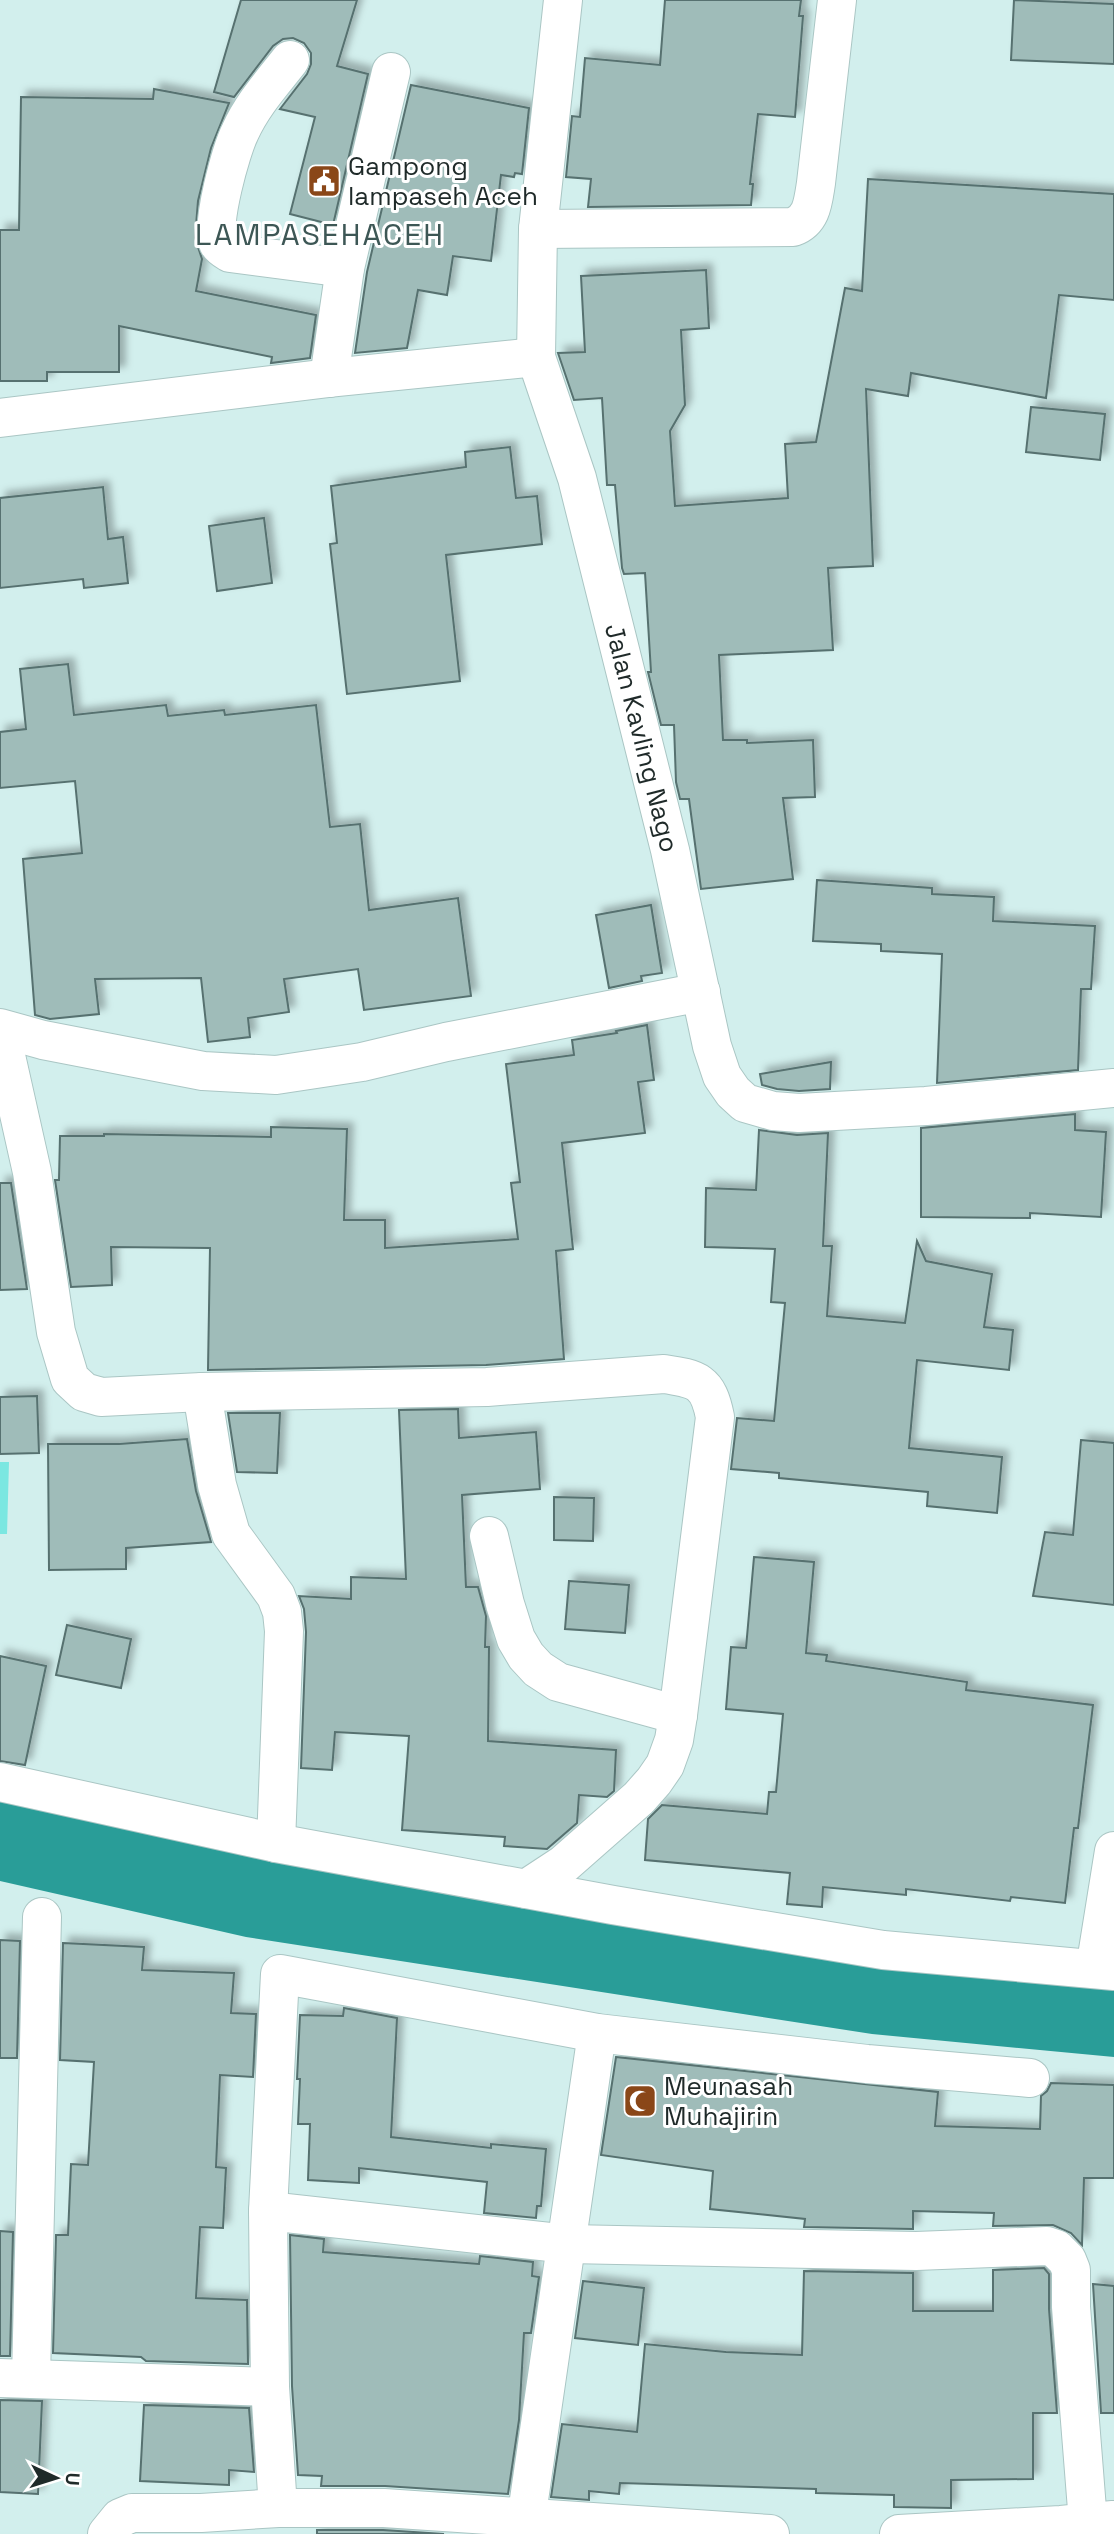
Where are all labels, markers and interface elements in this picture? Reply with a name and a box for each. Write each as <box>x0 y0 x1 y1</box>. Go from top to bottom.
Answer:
place label: Gampong lampaseh Aceh <box>348 149 538 213</box>
public building icon: Gampong lampaseh Aceh <box>305 162 343 200</box>
district label: LAMPASEHACEH <box>195 215 445 254</box>
street label: Jalan Kavling Nago <box>597 620 687 856</box>
place label: Meunasah Muhajirin <box>664 2069 793 2133</box>
mosque icon: Meunasah Muhajirin <box>621 2082 659 2120</box>
north arrow <box>21 2443 91 2513</box>
text: U <box>60 2472 85 2486</box>

